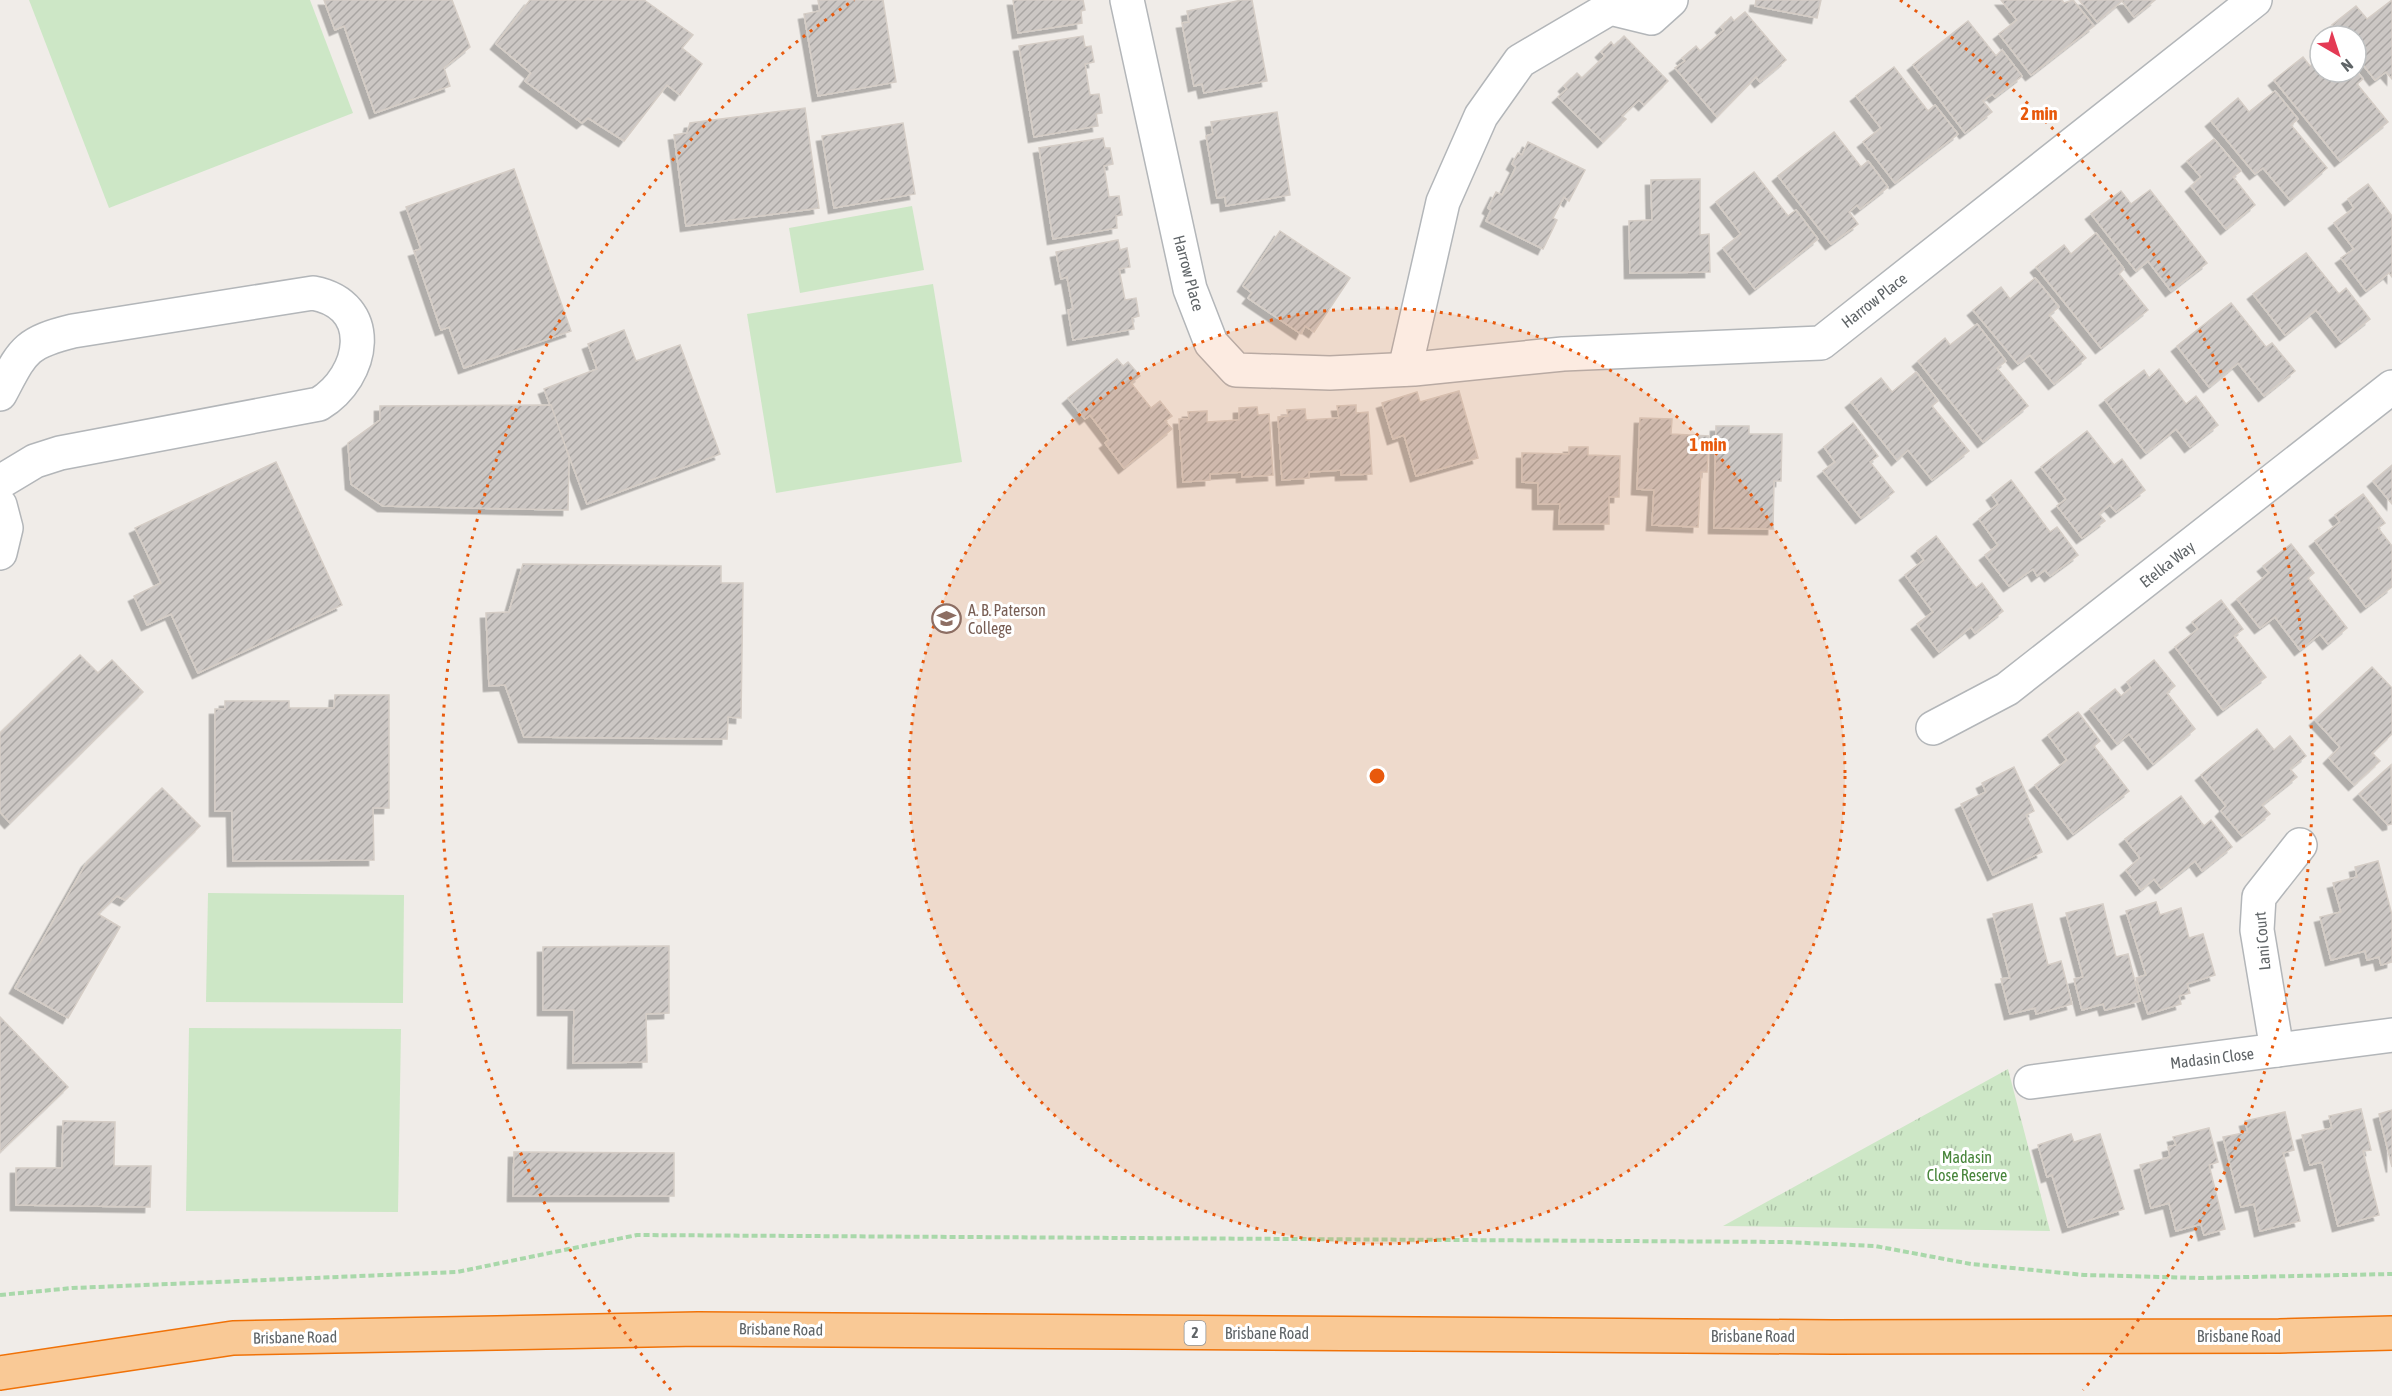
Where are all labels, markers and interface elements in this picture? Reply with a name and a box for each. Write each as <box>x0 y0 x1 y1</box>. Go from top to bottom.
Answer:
north arrow <box>2308 24 2368 84</box>
text: N <box>2338 56 2357 76</box>
text: 2 min <box>2021 103 2058 124</box>
street label: Harrow Place <box>1170 233 1208 313</box>
street label: Harrow Place <box>1838 269 1910 331</box>
text: 1 min <box>1690 434 1727 455</box>
street label: Etelka Way <box>2136 537 2199 592</box>
place label: A. B. Paterson College <box>968 601 1046 638</box>
school or university icon: A. B. Paterson College <box>931 603 963 635</box>
centre of rings <box>1367 766 1387 786</box>
street label: Lani Court <box>2250 911 2274 971</box>
street label: Madasin Close <box>2169 1044 2255 1072</box>
park label: Madasin Close Reserve <box>1927 1148 2007 1184</box>
street label: Brisbane Road <box>739 1319 823 1339</box>
road number: 2 <box>1184 1321 1206 1345</box>
street label: Brisbane Road <box>1225 1324 1309 1342</box>
street label: Brisbane Road <box>253 1327 337 1347</box>
street label: Brisbane Road <box>1711 1327 1795 1345</box>
street label: Brisbane Road <box>2197 1327 2281 1345</box>

